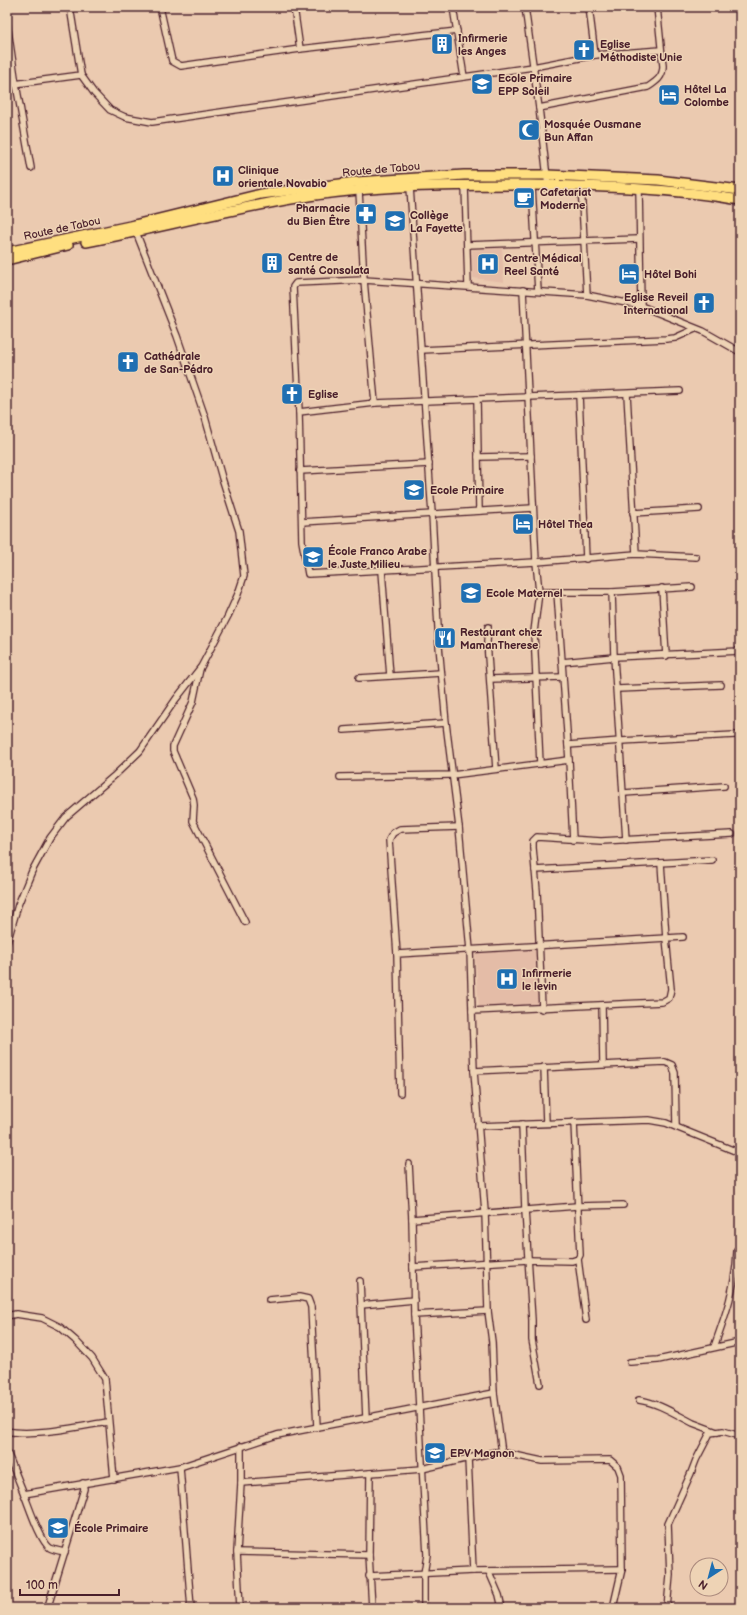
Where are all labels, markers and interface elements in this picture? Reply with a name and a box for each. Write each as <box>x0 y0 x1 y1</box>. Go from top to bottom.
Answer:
building icon: Infirmerie les Anges <box>429 31 455 57</box>
place label: Infirmerie les Anges <box>458 32 508 58</box>
church icon: Eglise Méthodiste Unie <box>571 37 597 63</box>
place label: Eglise Méthodiste Unie <box>600 38 682 64</box>
school or university icon: Ecole Primaire EPP Soleil <box>469 71 495 97</box>
place label: Ecole Primaire EPP Soleil <box>498 72 572 98</box>
hotel icon: Hôtel La Colombe <box>656 82 682 108</box>
place label: Hôtel La Colombe <box>684 83 729 109</box>
mosque icon: Mosquée Ousmane Bun Affan <box>516 117 542 143</box>
place label: Mosquée Ousmane Bun Affan <box>544 118 641 144</box>
street label: Route de Tabou <box>342 160 421 179</box>
hospital icon: Clinique orientale Novabio <box>210 163 236 189</box>
place label: Clinique orientale Novabio <box>238 164 327 190</box>
cafe icon: Cafetariat Moderne <box>511 185 537 211</box>
place label: Cafetariat Moderne <box>540 186 591 212</box>
pharmacy icon: Pharmacie du Bien Être <box>353 201 379 227</box>
place label: Pharmacie du Bien Être <box>287 202 350 228</box>
school or university icon: Collège La Fayette <box>382 208 408 234</box>
place label: Collège La Fayette <box>410 209 463 235</box>
street label: Route de Tabou <box>22 214 102 243</box>
building icon: Centre de santé Consolata <box>259 250 285 276</box>
place label: Centre de santé Consolata <box>288 251 370 277</box>
hospital icon: Centre Médical Reel Santé <box>475 251 501 277</box>
place label: Centre Médical Reel Santé <box>504 252 582 278</box>
hotel icon: Hôtel Bohi <box>616 261 642 287</box>
place label: Hôtel Bohi <box>644 268 697 281</box>
church icon: Eglise Reveil International <box>691 290 717 316</box>
place label: Eglise Reveil International <box>624 291 688 317</box>
church icon: Cathédrale de San-Pédro <box>115 349 141 375</box>
place label: Cathédrale de San-Pédro <box>144 350 213 376</box>
church icon: Eglise <box>279 381 305 407</box>
place label: Eglise <box>308 388 338 401</box>
school or university icon: Ecole Primaire <box>401 477 427 503</box>
place label: Ecole Primaire <box>430 484 504 497</box>
hotel icon: Hôtel Thea <box>510 511 536 537</box>
place label: Hôtel Thea <box>538 518 593 531</box>
school or university icon: École Franco Arabe le Juste Milieu <box>300 544 326 570</box>
place label: École Franco Arabe le Juste Milieu <box>328 544 427 571</box>
school or university icon: Ecole Maternel <box>458 580 484 606</box>
place label: Ecole Maternel <box>486 587 563 600</box>
restaurant icon: Restaurant chez MamanTherese <box>432 625 458 651</box>
place label: Restaurant chez MamanTherese <box>460 626 543 652</box>
hospital icon: Infirmerie le levin <box>494 966 520 992</box>
place label: Infirmerie le levin <box>522 967 572 993</box>
school or university icon: EPV Magnon <box>422 1440 448 1466</box>
place label: EPV Magnon <box>450 1447 514 1460</box>
school or university icon: École Primaire <box>45 1515 71 1541</box>
place label: École Primaire <box>74 1521 148 1535</box>
north arrow <box>689 1557 729 1597</box>
scale bar <box>20 1571 119 1597</box>
text: N <box>696 1577 711 1592</box>
text: 100 m <box>26 1578 58 1593</box>

